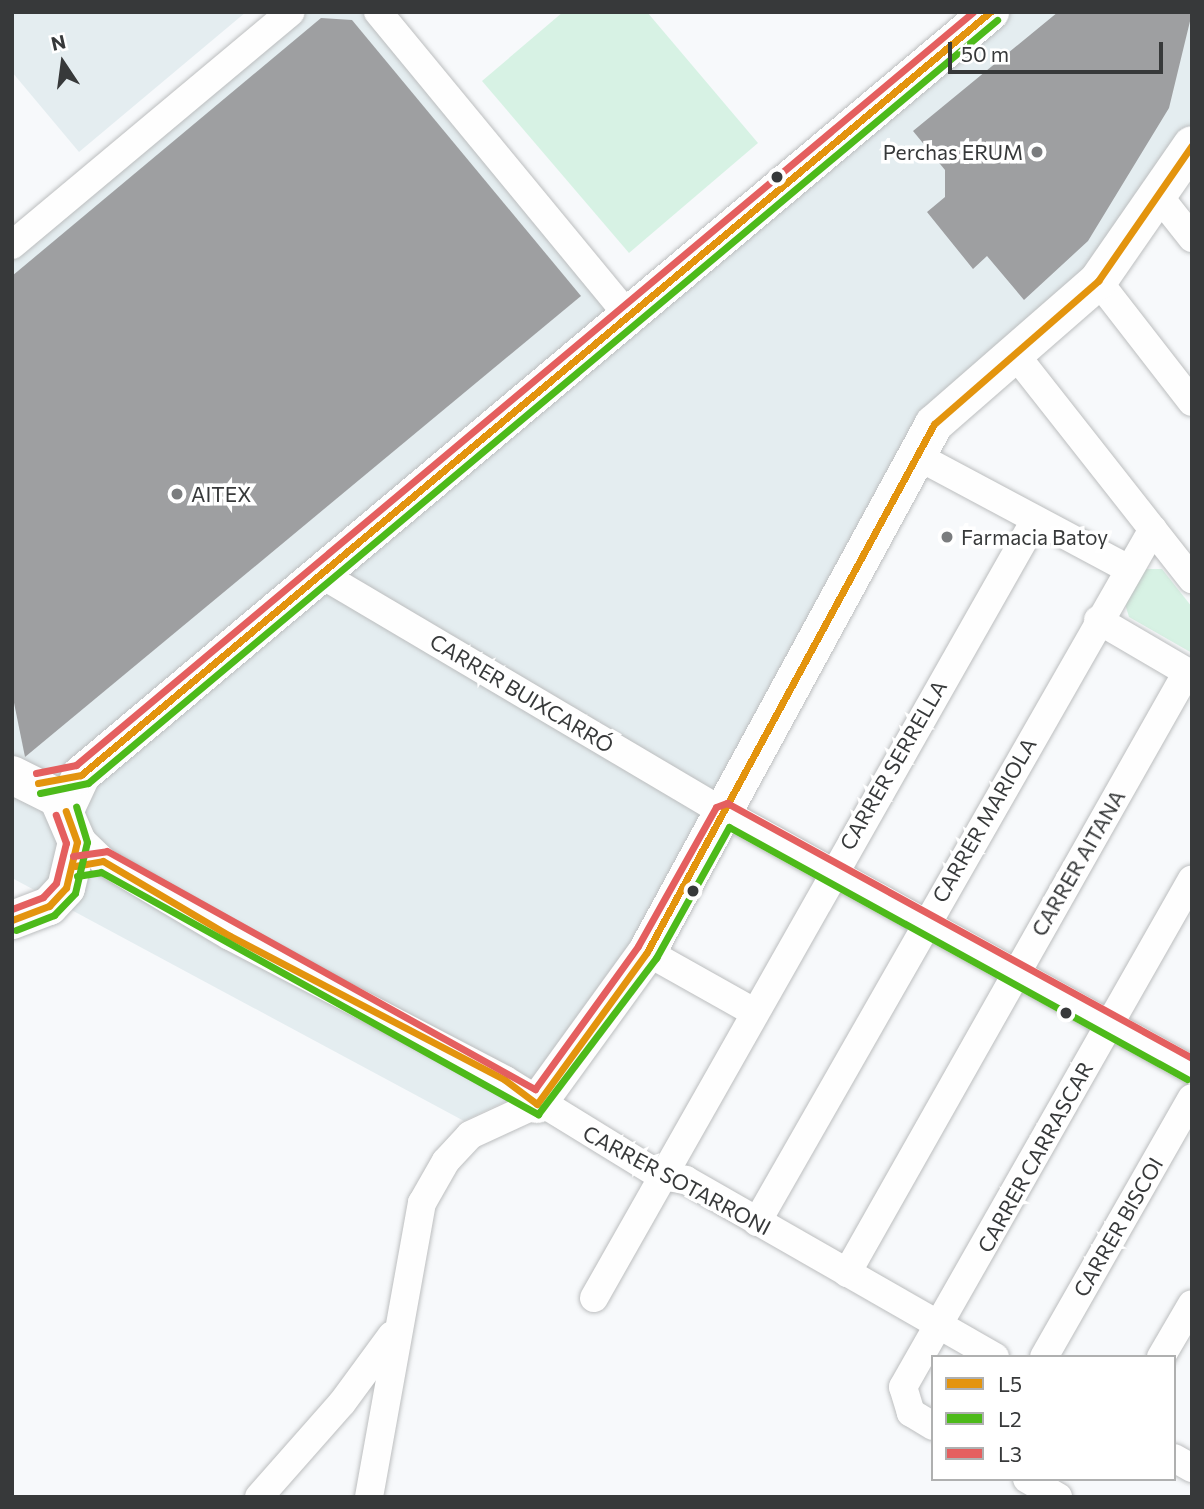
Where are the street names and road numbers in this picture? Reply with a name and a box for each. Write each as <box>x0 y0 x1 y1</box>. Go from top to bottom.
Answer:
street label: CARRER BUIXCARRÓ <box>426 628 618 758</box>
street label: CARRER SERRELLA <box>834 676 952 854</box>
street label: CARRER MARIOLA <box>927 733 1041 907</box>
street label: CARRER AITANA <box>1026 786 1130 940</box>
street label: CARRER CARRASCAR <box>972 1057 1098 1257</box>
street label: CARRER SOTARRONI <box>579 1120 775 1240</box>
street label: CARRER BISCOI <box>1068 1153 1168 1301</box>

